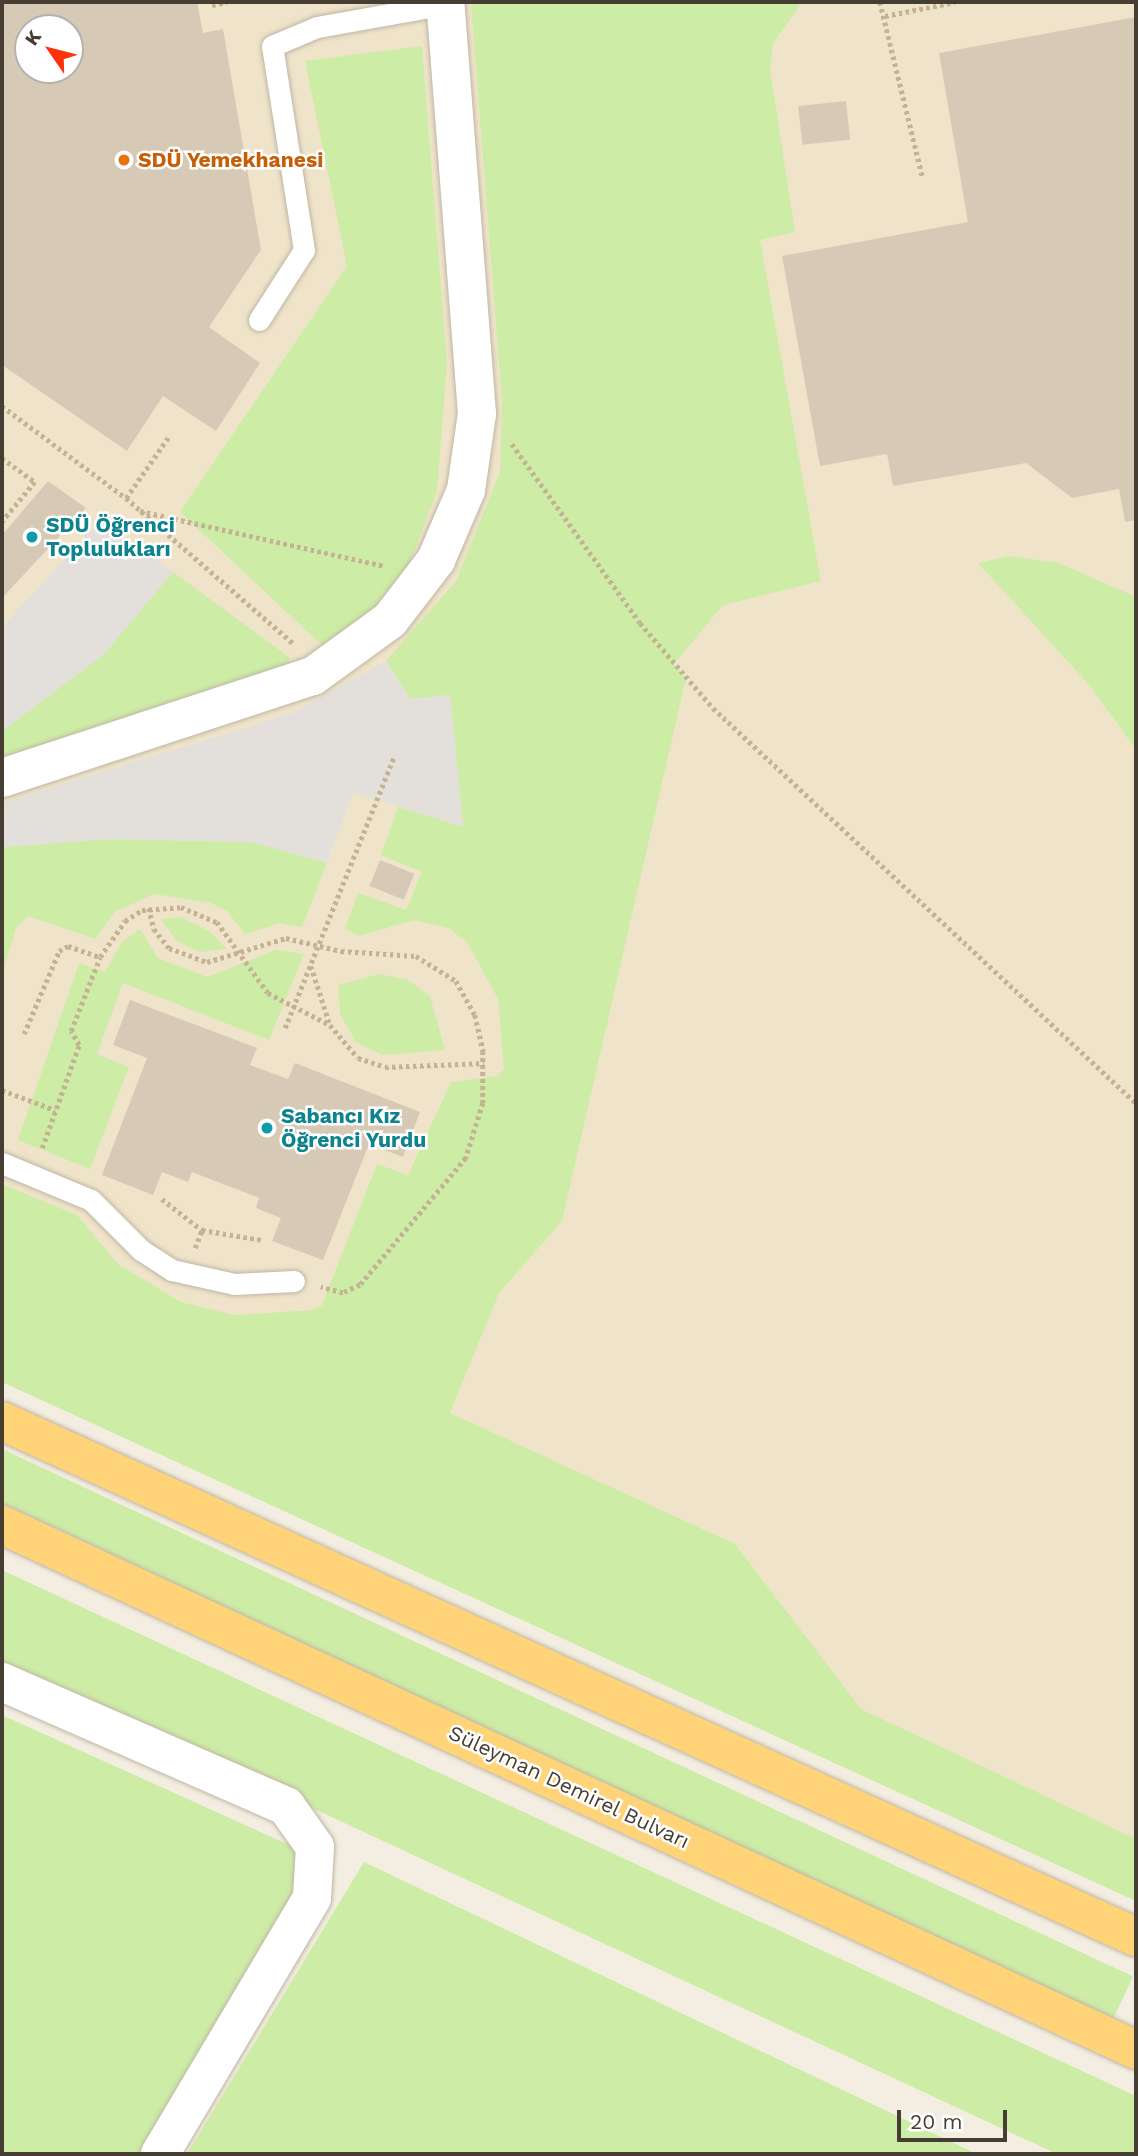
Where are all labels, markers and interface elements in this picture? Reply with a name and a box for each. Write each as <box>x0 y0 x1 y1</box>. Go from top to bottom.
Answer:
north arrow <box>14 14 84 84</box>
text: K <box>20 26 46 50</box>
place label: SDÜ Yemekhanesi <box>138 147 324 173</box>
marker: SDÜ Yemekhanesi <box>116 152 132 168</box>
place label: SDÜ Öğrenci Toplulukları <box>46 512 175 562</box>
marker: SDÜ Öğrenci Toplulukları <box>24 529 40 545</box>
place label: Sabancı Kız Öğrenci Yurdu <box>281 1103 427 1153</box>
marker: Sabancı Kız Öğrenci Yurdu <box>259 1120 275 1136</box>
street label: Süleyman Demirel Bulvarı <box>444 1720 694 1854</box>
scale bar <box>900 2096 1010 2140</box>
text: 20 m <box>910 2109 962 2134</box>

